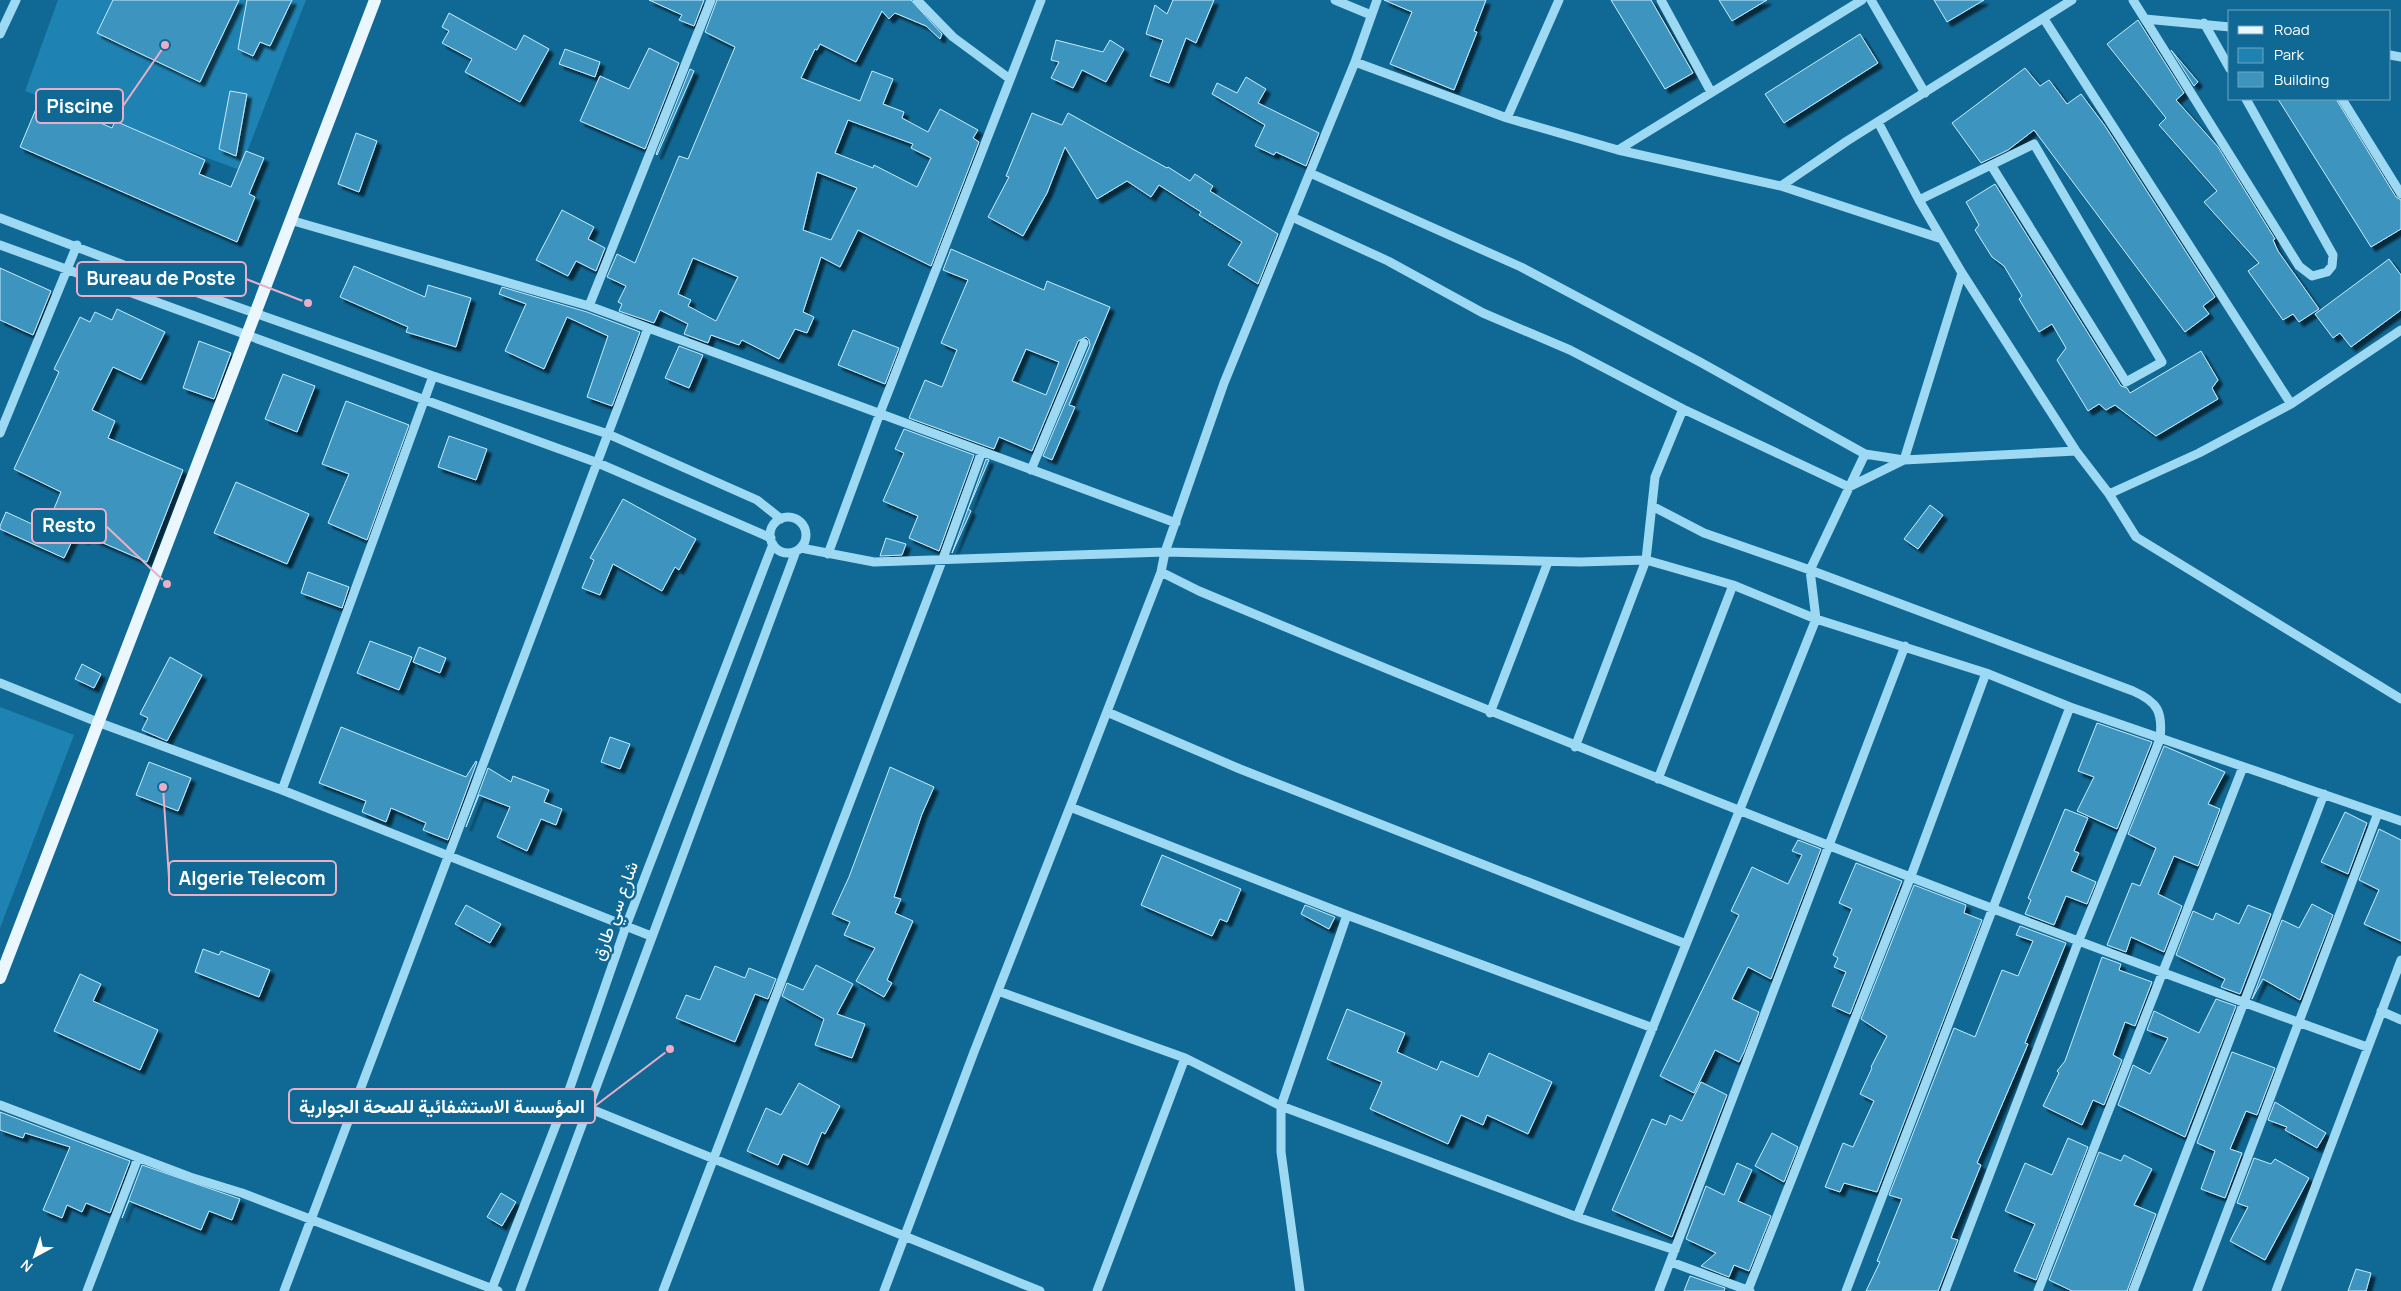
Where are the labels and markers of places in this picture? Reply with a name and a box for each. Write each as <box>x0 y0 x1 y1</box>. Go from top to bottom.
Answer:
callout: Piscine <box>36 89 123 123</box>
callout: Bureau de Poste <box>77 262 246 296</box>
callout: Resto <box>32 509 106 543</box>
callout: Algerie Telecom <box>169 861 336 895</box>
callout: المؤسسة الاستشفائية للصحة الجوارية <box>289 1089 595 1123</box>

